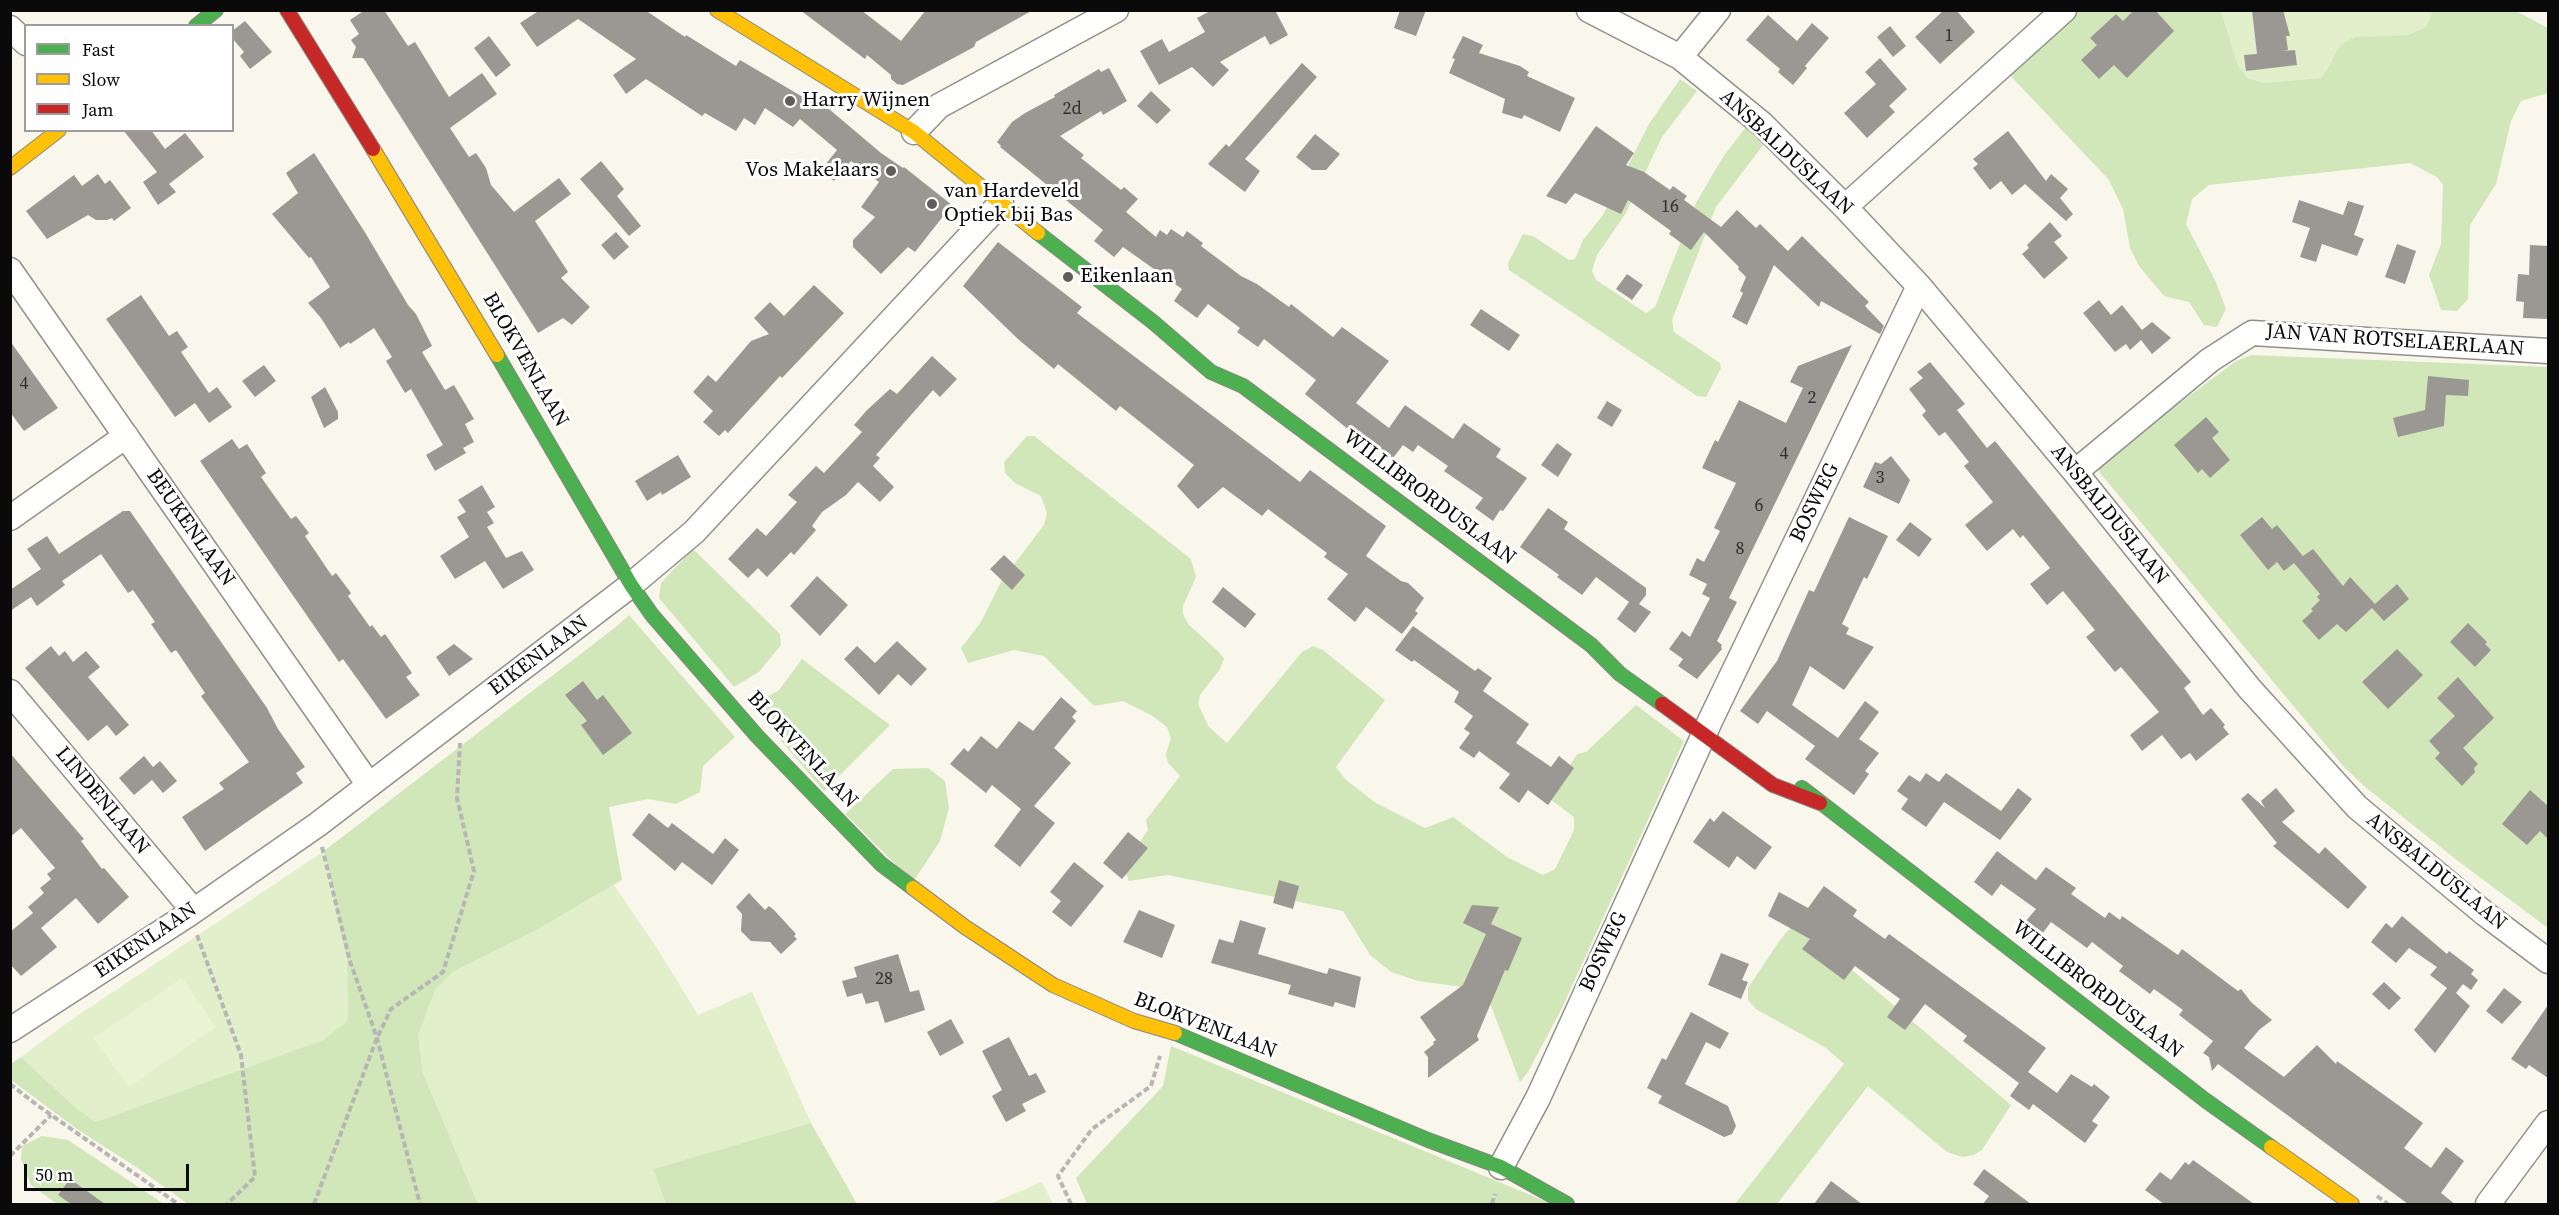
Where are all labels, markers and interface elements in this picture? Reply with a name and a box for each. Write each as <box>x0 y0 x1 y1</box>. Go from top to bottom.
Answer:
legend <box>24 24 234 132</box>
house number: 1 <box>1945 25 1953 47</box>
text: Fast <box>82 37 115 62</box>
text: Slow <box>82 67 120 92</box>
street label: ANSBALDUSLAAN <box>1714 85 1858 221</box>
place label: Harry Wijnen <box>802 88 930 114</box>
marker: Harry Wijnen <box>783 94 797 108</box>
text: Jam <box>82 97 114 122</box>
house number: 2d <box>1062 98 1082 120</box>
place label: Vos Makelaars <box>745 158 879 184</box>
marker: Vos Makelaars <box>884 164 898 178</box>
place label: van Hardeveld Optiek bij Bas <box>944 179 1079 229</box>
house number: 16 <box>1661 196 1679 218</box>
marker: van Hardeveld Optiek bij Bas <box>925 197 939 211</box>
place label: Eikenlaan <box>1080 264 1173 290</box>
marker: Eikenlaan <box>1061 270 1075 284</box>
street label: BLOKVENLAAN <box>476 288 574 432</box>
street label: JAN VAN ROTSELAERLAAN <box>2265 319 2525 363</box>
house number: 4 <box>20 373 28 395</box>
house number: 2 <box>1808 387 1816 409</box>
street label: WILLIBRORDUSLAAN <box>1338 425 1520 571</box>
street label: ANSBALDUSLAAN <box>2045 440 2173 590</box>
house number: 4 <box>1780 443 1788 465</box>
street label: BOSWEG <box>1785 459 1845 547</box>
street label: BEUKENLAAN <box>140 464 240 592</box>
house number: 3 <box>1876 467 1884 489</box>
house number: 6 <box>1755 495 1763 517</box>
house number: 8 <box>1736 538 1744 560</box>
street label: EIKENLAAN <box>484 610 594 702</box>
street label: BLOKVENLAAN <box>741 686 863 814</box>
street label: LINDENLAAN <box>50 742 154 860</box>
street label: ANSBALDUSLAAN <box>2361 808 2511 936</box>
street label: EIKENLAAN <box>90 898 202 984</box>
street label: BOSWEG <box>1575 908 1633 996</box>
street label: WILLIBRORDUSLAAN <box>2007 916 2187 1064</box>
house number: 28 <box>875 968 893 990</box>
street label: BLOKVENLAAN <box>1130 987 1280 1065</box>
scale bar <box>27 1152 192 1190</box>
text: 50 m <box>35 1162 73 1187</box>

